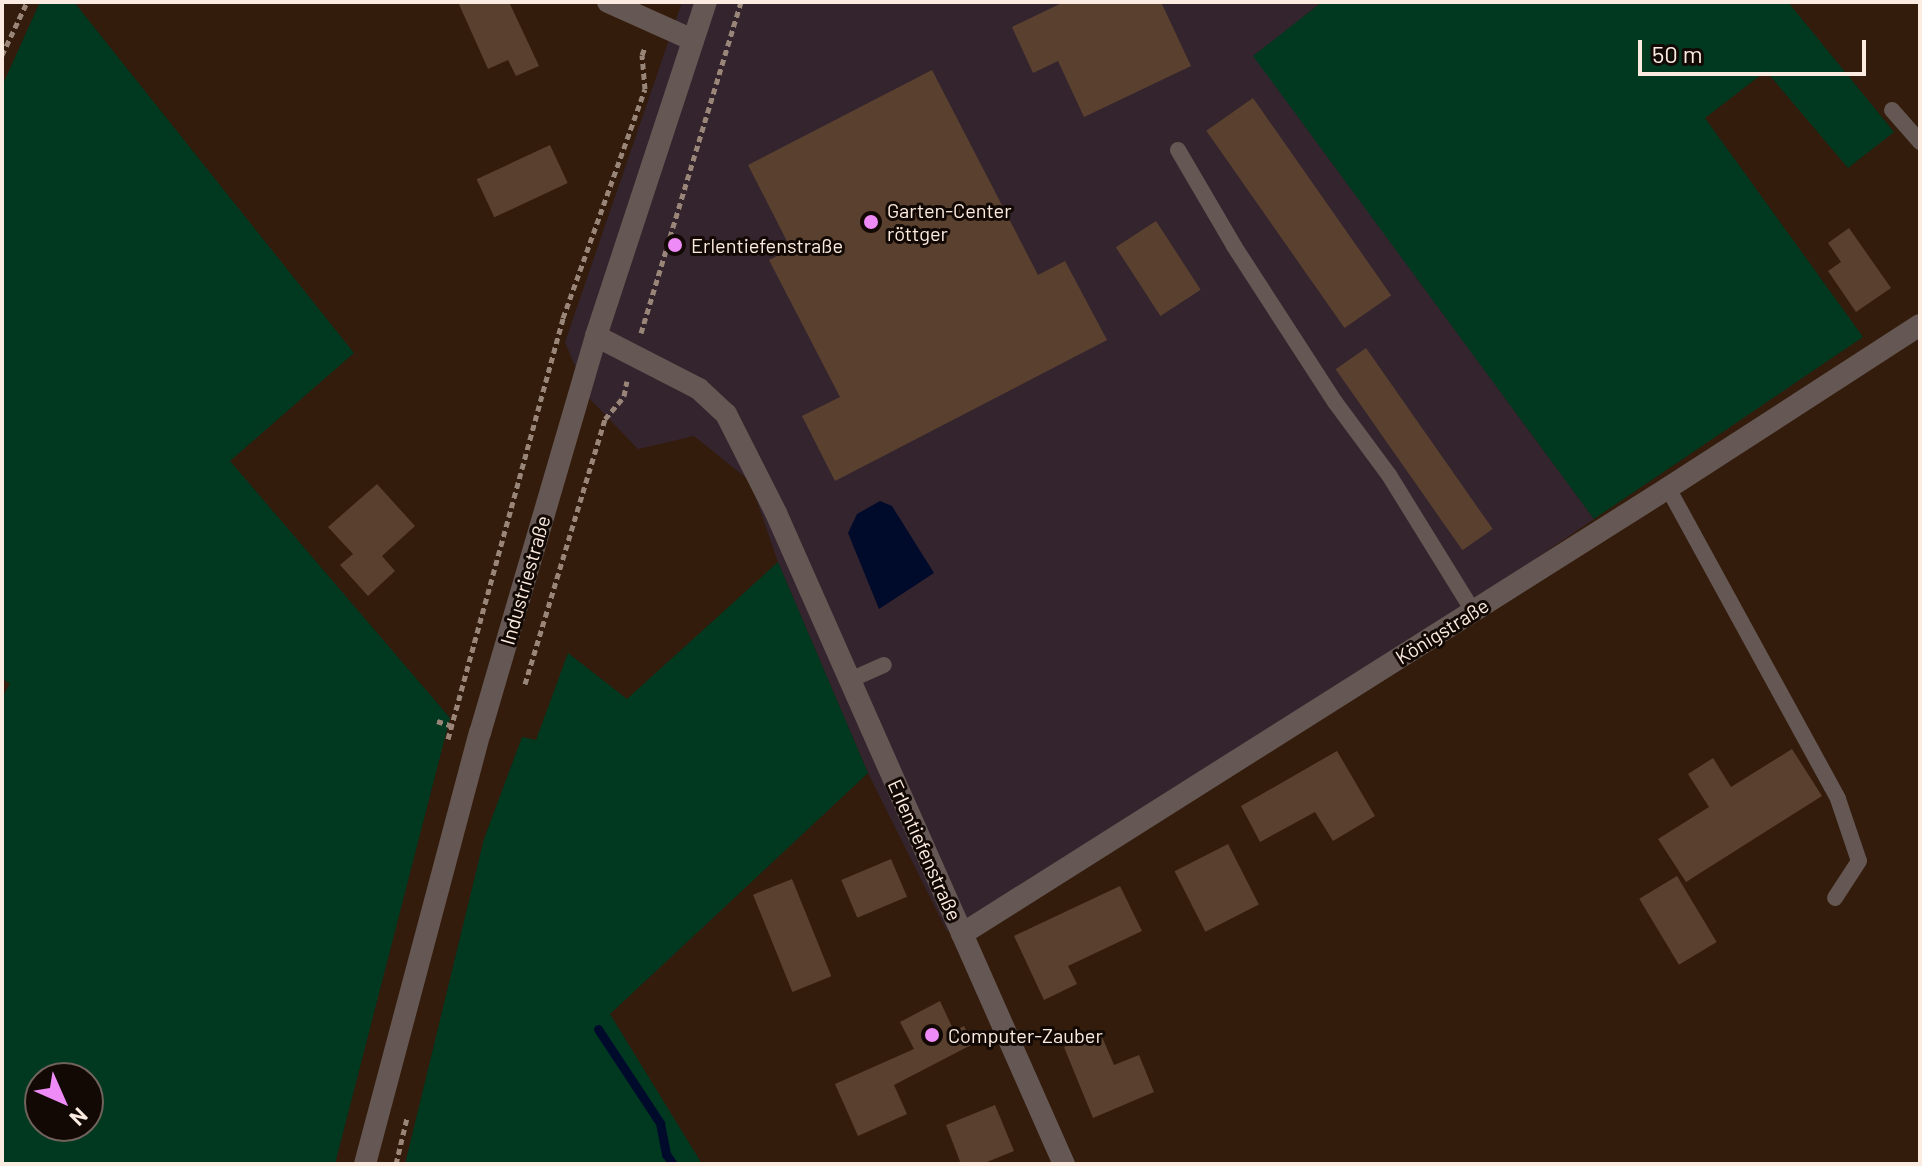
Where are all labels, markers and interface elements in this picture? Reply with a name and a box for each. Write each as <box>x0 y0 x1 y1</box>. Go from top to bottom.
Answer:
scale bar <box>1642 24 1870 74</box>
text: 50 m <box>1652 39 1703 68</box>
place label: Garten-Center röttger <box>887 198 1012 245</box>
marker: Garten-Center röttger <box>862 213 880 231</box>
place label: Erlentiefenstraße <box>691 233 843 257</box>
marker: Erlentiefenstraße <box>666 236 684 254</box>
street label: Industriestraße <box>495 513 555 647</box>
street label: Königstraße <box>1391 593 1493 669</box>
street label: Erlentiefenstraße <box>883 776 967 924</box>
place label: Computer-Zauber <box>948 1023 1103 1047</box>
marker: Computer-Zauber <box>923 1026 941 1044</box>
north arrow <box>24 1062 104 1142</box>
text: N <box>65 1103 94 1132</box>

